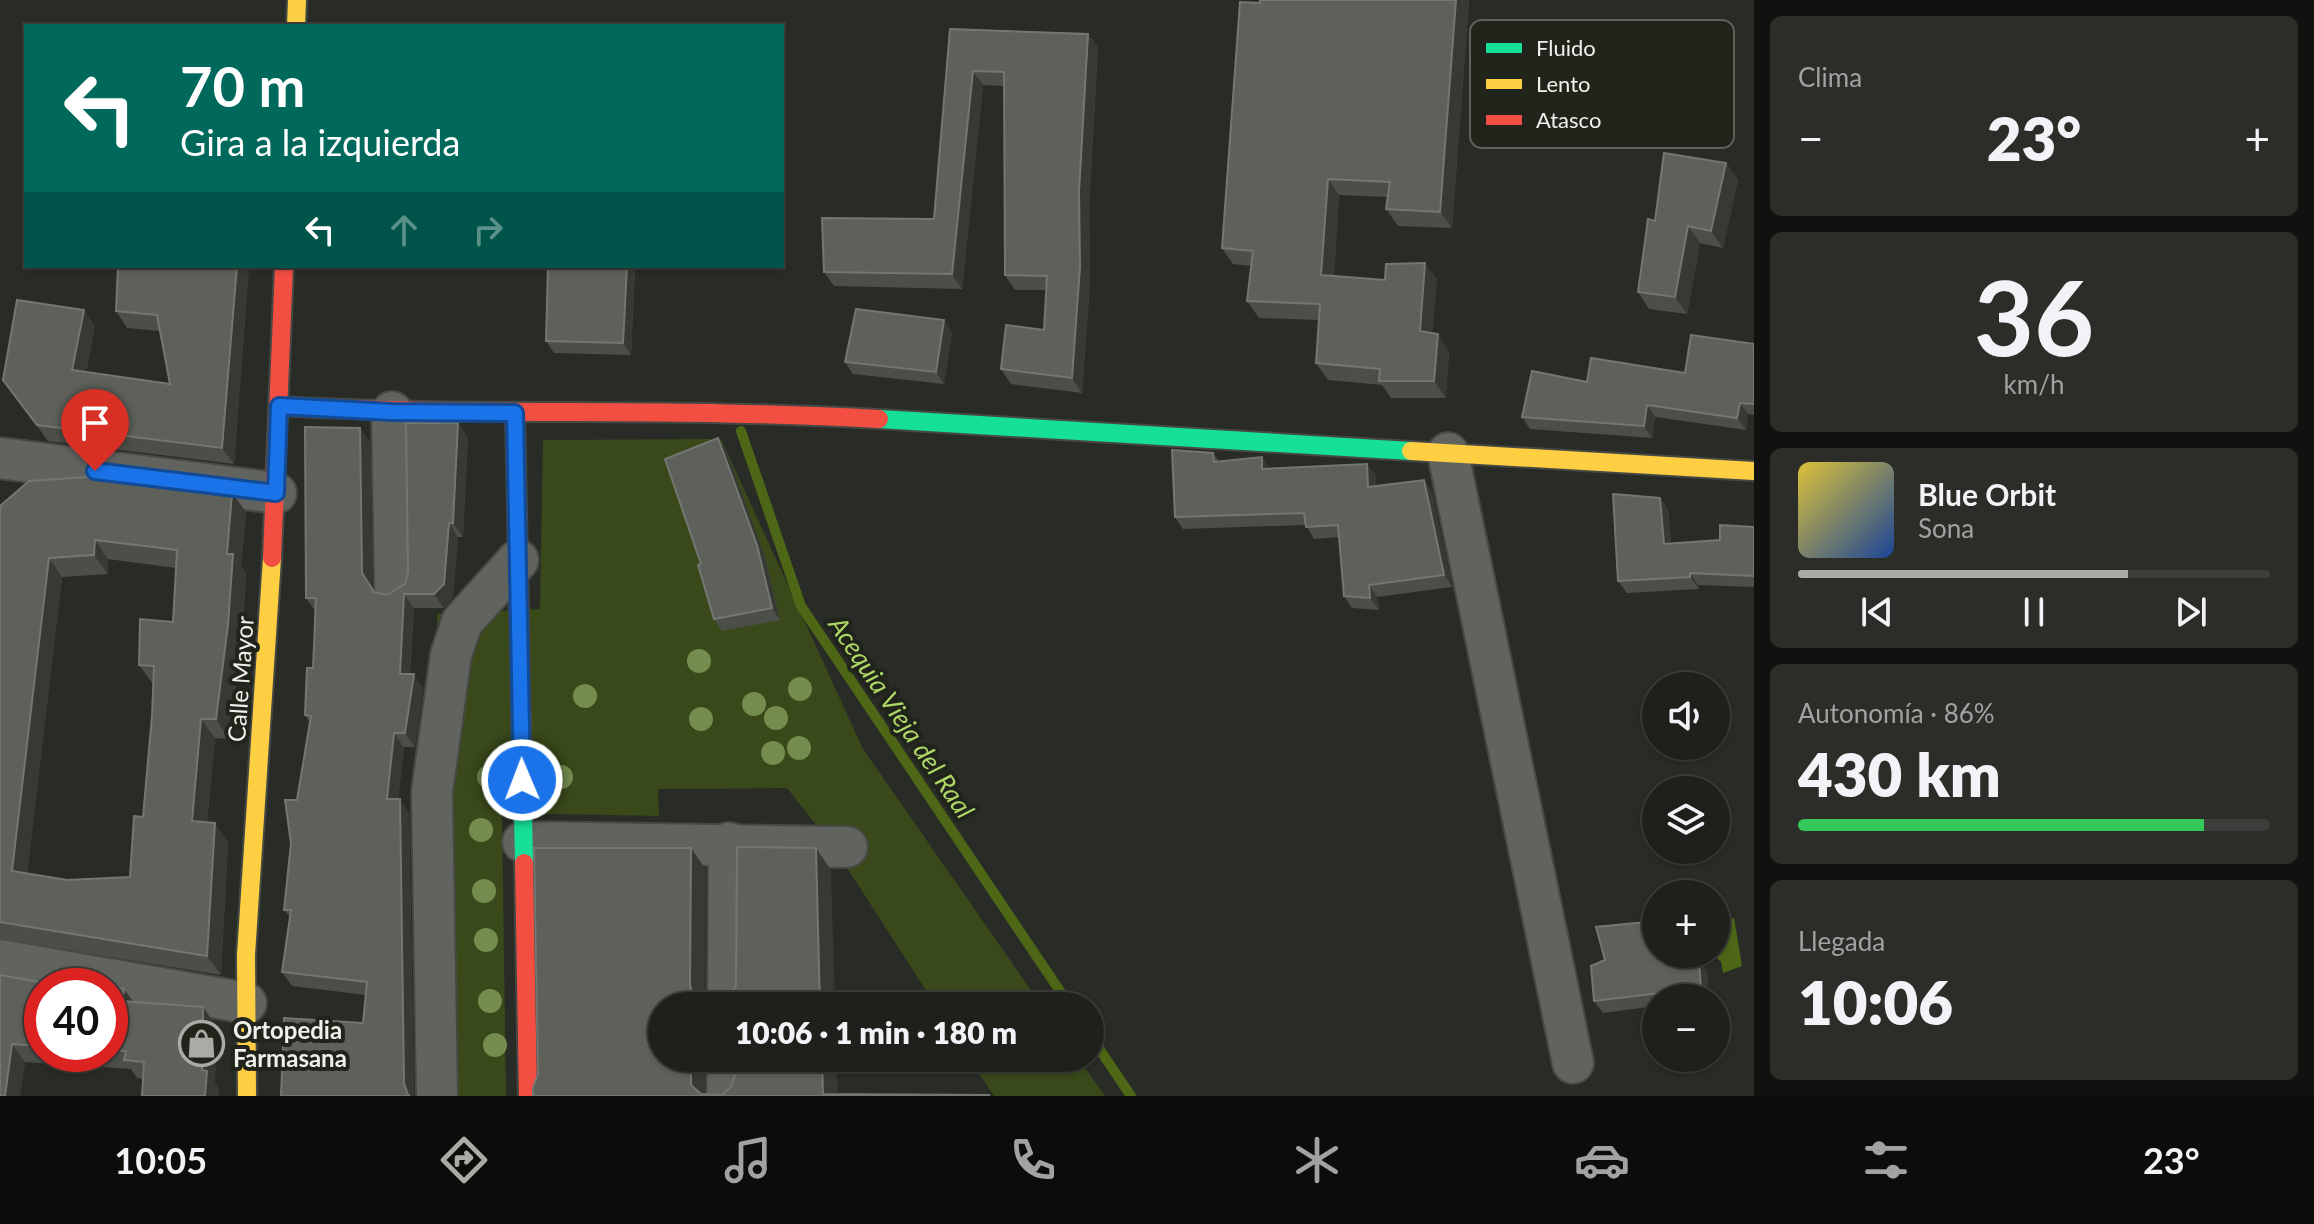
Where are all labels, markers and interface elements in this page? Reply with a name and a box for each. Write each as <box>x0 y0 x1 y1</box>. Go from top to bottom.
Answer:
legend <box>1470 20 1734 148</box>
text: Fluido <box>1536 34 1596 61</box>
text: 70 m <box>180 52 305 119</box>
icon: left <box>48 56 152 160</box>
text: Clima <box>1798 61 1862 93</box>
text: Lento <box>1536 70 1591 97</box>
text: 23° <box>1987 102 2081 174</box>
text: Atasco <box>1536 106 1601 133</box>
text: − <box>1798 112 1824 164</box>
text: + <box>2244 112 2270 164</box>
text: Gira a la izquierda <box>180 120 460 164</box>
icon: left <box>298 208 342 252</box>
icon: ahead <box>382 208 426 252</box>
icon: right <box>466 208 510 252</box>
text: 36 <box>1974 253 2094 378</box>
text: km/h <box>2004 368 2064 400</box>
pin <box>61 389 129 471</box>
icon: arrive <box>73 401 117 445</box>
text: Blue Orbit <box>1918 476 2056 512</box>
text: Sona <box>1918 512 1974 544</box>
icon: previous <box>1855 590 1899 634</box>
icon: pause <box>2012 590 2056 634</box>
icon: next <box>2169 590 2213 634</box>
water label: Acequia Vieja del Raal <box>822 609 982 824</box>
street label: Calle Mayor <box>221 615 259 743</box>
map controls <box>1642 672 1730 1072</box>
button: sound <box>1642 672 1730 760</box>
text: Autonomía · 86% <box>1798 697 1995 729</box>
position arrow <box>480 738 564 822</box>
text: 430 km <box>1798 738 2001 810</box>
button: layers <box>1642 776 1730 864</box>
button: + <box>1642 880 1730 968</box>
text: Llegada <box>1798 925 1885 957</box>
text: 10:06 <box>1798 966 1953 1038</box>
speed limit sign: 40 <box>24 968 128 1072</box>
button: − <box>1642 984 1730 1072</box>
text: 10:06 · 1 min · 180 m <box>735 1014 1017 1050</box>
place label: Ortopedia Farmasana <box>233 1015 347 1072</box>
shop icon: Ortopedia Farmasana <box>178 1019 226 1067</box>
icon: directions <box>436 1132 492 1188</box>
icon: music <box>720 1132 776 1188</box>
icon: phone <box>1005 1132 1061 1188</box>
icon: climate <box>1289 1132 1345 1188</box>
icon: car <box>1574 1132 1630 1188</box>
icon: filters <box>1858 1132 1914 1188</box>
text: 10:05 <box>114 1138 207 1182</box>
text: 23° <box>2143 1138 2200 1182</box>

